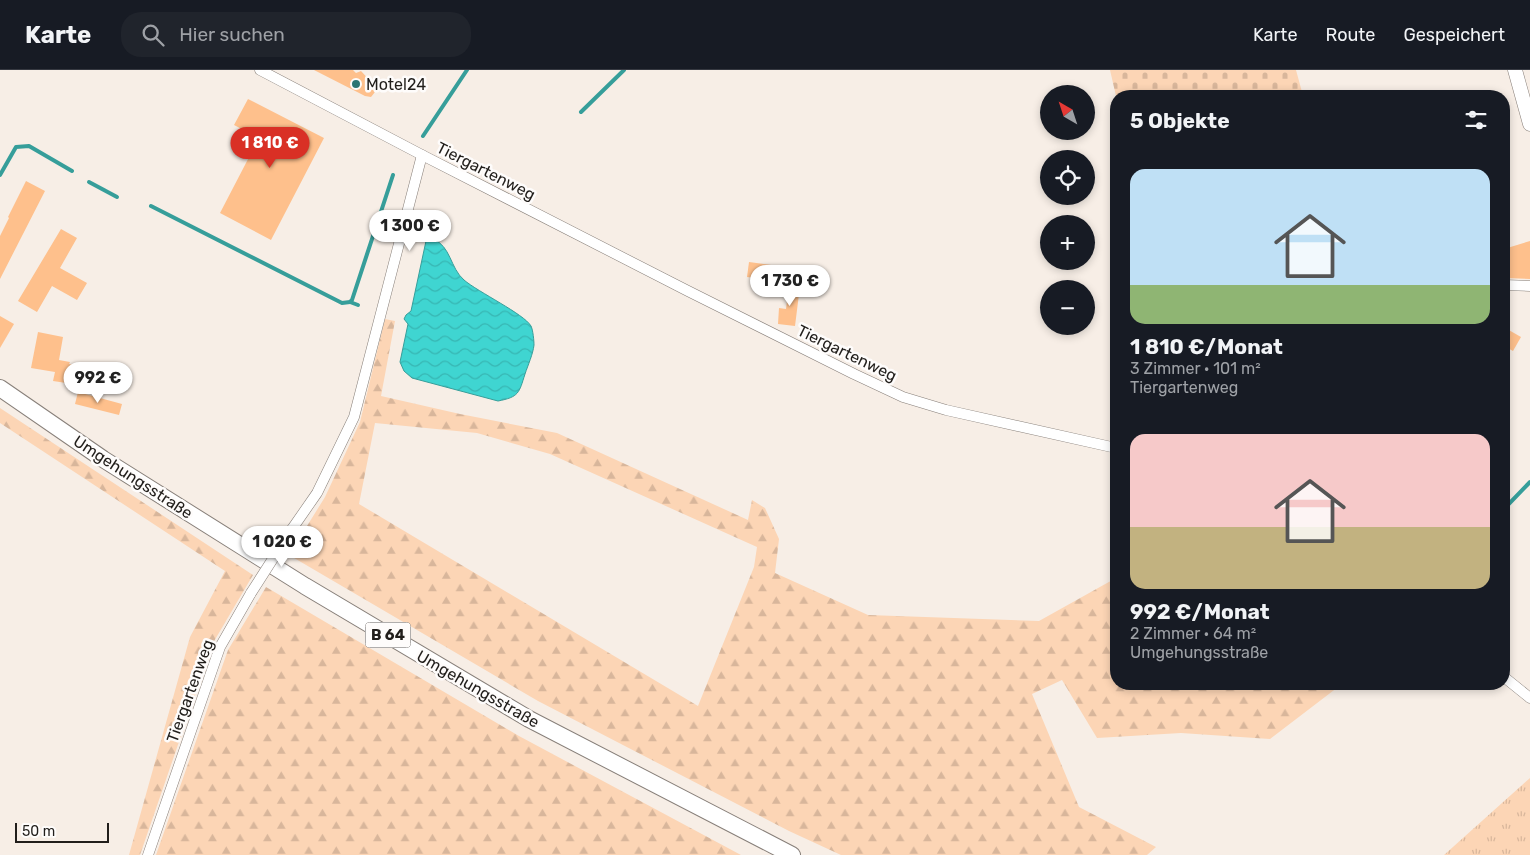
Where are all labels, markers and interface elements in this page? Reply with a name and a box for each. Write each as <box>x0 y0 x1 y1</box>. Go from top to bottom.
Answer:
search box <box>121 12 471 57</box>
text: Karte <box>25 21 91 49</box>
icon: search <box>139 21 167 49</box>
text: Hier suchen <box>179 23 285 46</box>
text: Karte <box>1253 24 1297 46</box>
text: Route <box>1325 24 1375 46</box>
text: Gespeichert <box>1403 24 1505 46</box>
place label: Motel24 <box>366 75 426 94</box>
marker: Motel24 <box>350 78 362 90</box>
north arrow <box>1040 85 1095 140</box>
map controls <box>1040 85 1095 335</box>
icon: filters <box>1462 106 1490 134</box>
text: 5 Objekte <box>1130 108 1230 133</box>
pin: 1 810 € <box>224 126 316 169</box>
text: 1 810 € <box>242 133 299 152</box>
street label: Tiergartenweg <box>433 138 539 204</box>
button: locate <box>1040 150 1095 205</box>
icon: home <box>1265 201 1355 291</box>
pin: 1 300 € <box>364 210 456 252</box>
button: + <box>1040 215 1095 270</box>
text: 1 300 € <box>380 216 440 235</box>
pin: 1 730 € <box>744 264 836 307</box>
text: 1 730 € <box>761 271 819 290</box>
button: − <box>1040 280 1095 335</box>
street label: Tiergartenweg <box>794 321 900 385</box>
text: 1 810 €/Monat <box>1130 334 1283 359</box>
text: 3 Zimmer · 101 m² <box>1130 359 1261 378</box>
pin: 992 € <box>63 362 133 404</box>
text: 992 € <box>75 368 121 387</box>
text: Tiergartenweg <box>1130 378 1238 397</box>
street label: Umgehungsstraße <box>70 431 196 523</box>
icon: home <box>1265 466 1355 556</box>
pin: 1 020 € <box>236 526 328 568</box>
text: 1 020 € <box>252 532 312 551</box>
text: 992 €/Monat <box>1130 599 1270 624</box>
road number: B 64 <box>366 622 410 648</box>
text: 2 Zimmer · 64 m² <box>1130 624 1256 643</box>
street label: Tiergartenweg <box>163 637 217 745</box>
text: Umgehungsstraße <box>1130 643 1268 662</box>
street label: Umgehungsstraße <box>413 646 543 732</box>
scale bar <box>15 820 109 843</box>
text: 50 m <box>22 823 55 840</box>

